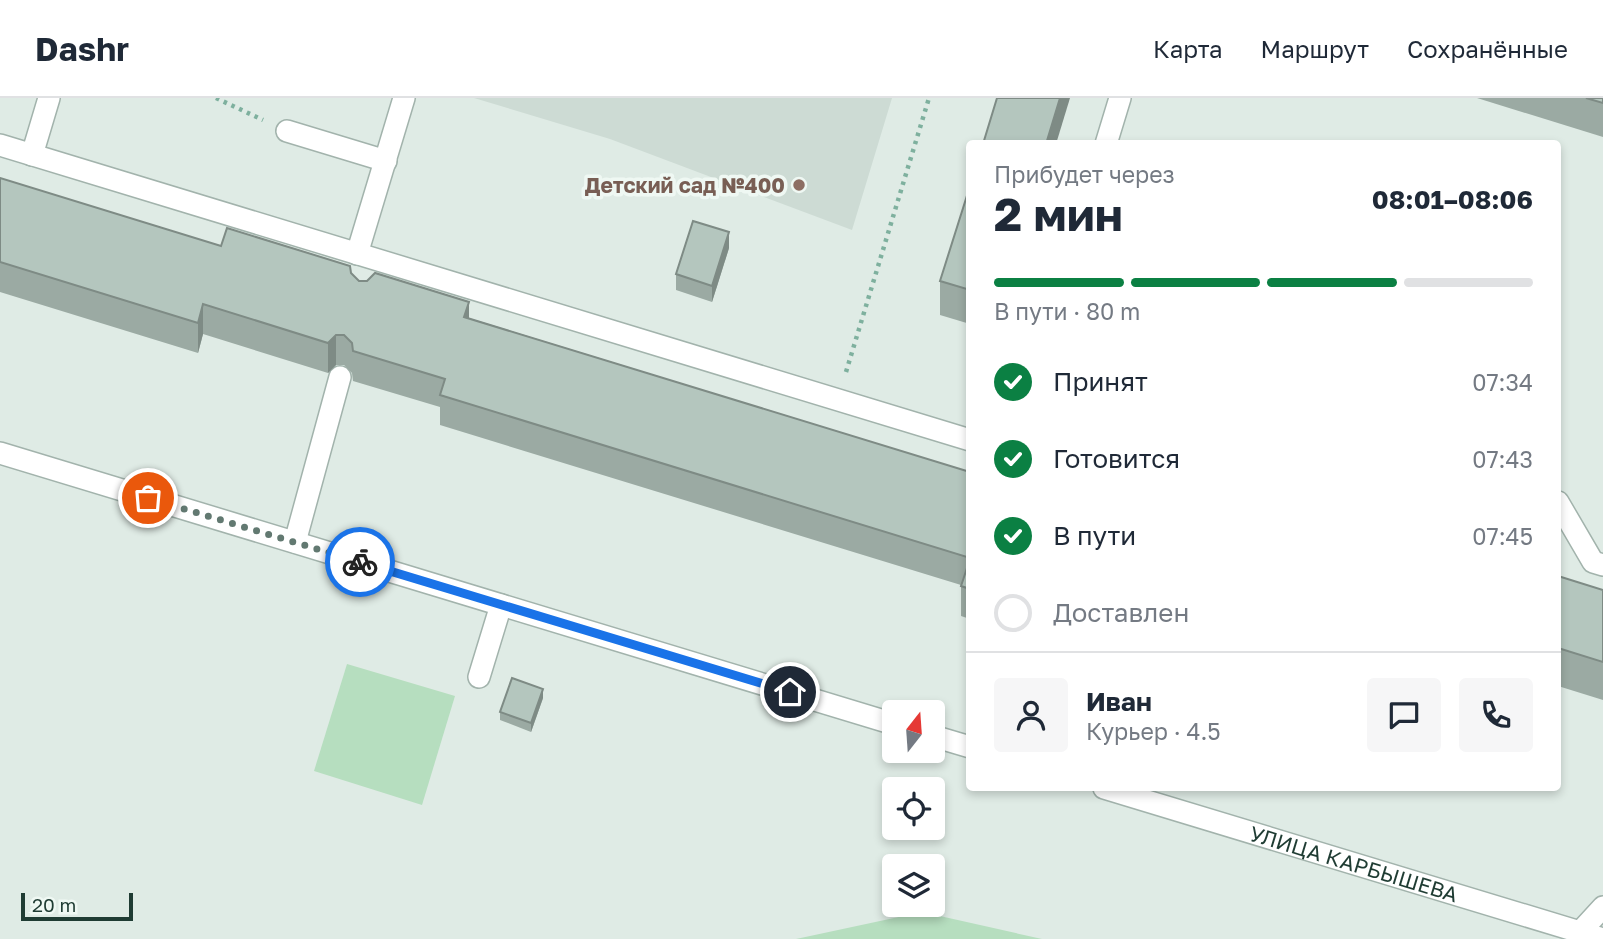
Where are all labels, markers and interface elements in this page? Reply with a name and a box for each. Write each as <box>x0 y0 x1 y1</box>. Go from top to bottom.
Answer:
text: Dashr <box>35 29 129 68</box>
text: Карта <box>1153 34 1223 63</box>
text: Маршрут <box>1261 34 1369 63</box>
text: Сохранённые <box>1407 34 1568 63</box>
text: Прибудет через <box>994 160 1175 188</box>
place label: Детский сад №400 <box>585 172 785 198</box>
marker: Детский сад №400 <box>791 177 807 193</box>
text: 08:01–08:06 <box>1372 184 1533 215</box>
text: 2 мин <box>994 186 1123 241</box>
text: В пути · 80 m <box>994 297 1140 325</box>
icon: check <box>994 363 1032 401</box>
text: Принят <box>1053 366 1148 397</box>
text: 07:34 <box>1472 368 1533 396</box>
icon: check <box>994 440 1032 478</box>
text: Готовится <box>1053 443 1180 474</box>
text: 07:43 <box>1472 445 1533 473</box>
pin <box>118 468 178 528</box>
icon: bag <box>129 479 167 517</box>
icon: check <box>994 517 1032 555</box>
text: В пути <box>1053 520 1136 551</box>
text: 07:45 <box>1472 522 1533 550</box>
courier <box>325 527 395 597</box>
icon: bike <box>341 543 379 581</box>
text: Доставлен <box>1053 597 1189 628</box>
pin <box>760 662 820 722</box>
icon: home <box>771 673 809 711</box>
button: person <box>994 678 1068 752</box>
button: chat <box>1367 678 1441 752</box>
button: phone <box>1459 678 1533 752</box>
text: Иван <box>1086 686 1152 717</box>
north arrow <box>882 700 945 763</box>
map controls <box>882 700 945 917</box>
text: Курьер · 4.5 <box>1086 717 1221 745</box>
button: locate <box>882 777 945 840</box>
street label: УЛИЦА КАРБЫШЕВА <box>1246 820 1461 907</box>
button: layers <box>882 854 945 917</box>
scale bar <box>21 890 133 922</box>
text: 20 m <box>32 893 76 916</box>

